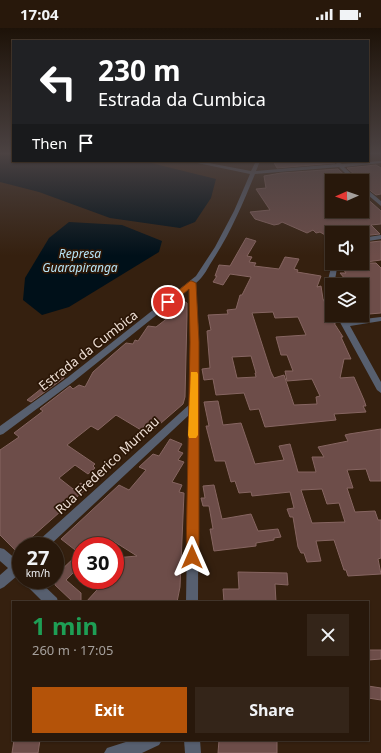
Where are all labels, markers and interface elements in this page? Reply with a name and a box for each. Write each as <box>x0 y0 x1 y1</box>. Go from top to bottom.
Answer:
text: 17:04 <box>20 4 59 24</box>
text: 230 m <box>98 51 181 89</box>
icon: left <box>32 56 84 108</box>
text: Estrada da Cumbica <box>98 87 266 111</box>
icon: arrive <box>75 132 97 154</box>
text: Then <box>32 133 67 153</box>
north arrow <box>325 174 369 218</box>
map controls <box>325 174 369 322</box>
button: sound <box>325 226 369 270</box>
water label: Represa Guarapiranga <box>42 245 118 276</box>
button: layers <box>325 278 369 322</box>
pin <box>151 285 185 319</box>
icon: arrive <box>157 291 179 313</box>
street label: Estrada da Cumbica <box>35 306 141 394</box>
street label: Rua Frederico Murnau <box>51 412 163 518</box>
position arrow <box>171 536 213 578</box>
speed limit sign: 30 <box>72 537 124 589</box>
text: 27 <box>27 544 49 571</box>
text: km/h <box>26 566 50 580</box>
text: 1 min <box>32 609 98 642</box>
button: close <box>307 614 349 656</box>
text: 260 m · 17:05 <box>32 641 113 659</box>
button: Exit <box>32 687 187 733</box>
button: Share <box>195 687 349 733</box>

